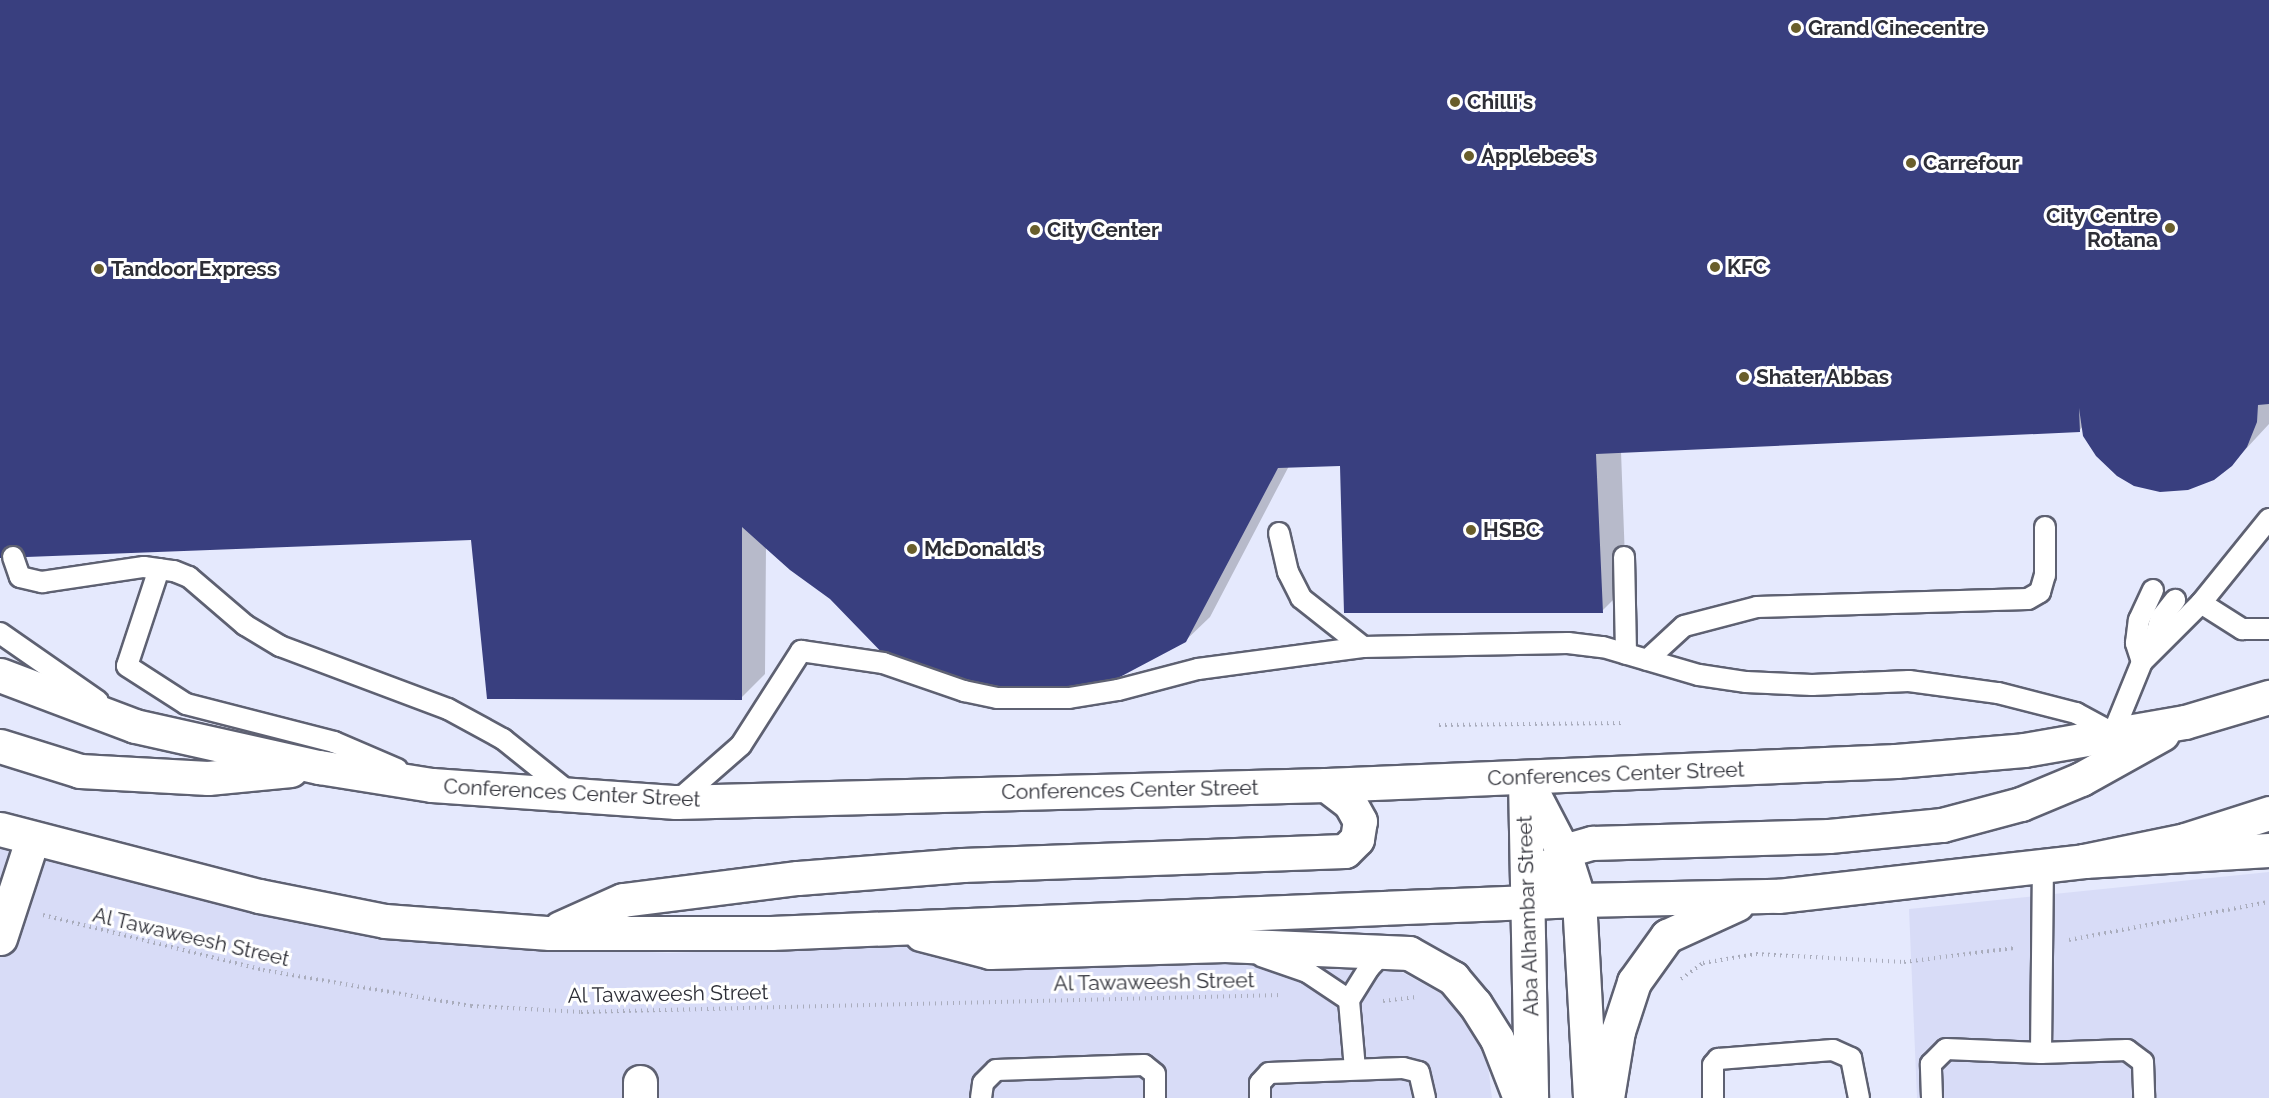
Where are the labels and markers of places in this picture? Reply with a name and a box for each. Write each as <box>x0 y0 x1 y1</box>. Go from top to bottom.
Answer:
place label: Grand Cinecentre <box>1808 15 1985 41</box>
marker: Grand Cinecentre <box>1789 21 1803 35</box>
place label: Chilli's <box>1467 89 1533 115</box>
marker: Chilli's <box>1448 95 1462 109</box>
place label: Applebee's <box>1481 143 1594 169</box>
marker: Applebee's <box>1462 149 1476 163</box>
place label: Carrefour <box>1923 150 2020 176</box>
marker: Carrefour <box>1904 156 1918 170</box>
place label: City Centre Rotana <box>2045 203 2158 253</box>
place label: City Center <box>1047 217 1160 243</box>
marker: City Centre Rotana <box>2163 221 2177 235</box>
marker: City Center <box>1028 223 1042 237</box>
place label: KFC <box>1727 254 1767 280</box>
place label: Tandoor Express <box>111 256 278 282</box>
marker: KFC <box>1708 260 1722 274</box>
marker: Tandoor Express <box>92 262 106 276</box>
place label: Shater Abbas <box>1756 364 1890 390</box>
marker: Shater Abbas <box>1737 370 1751 384</box>
place label: HSBC <box>1483 517 1540 543</box>
marker: HSBC <box>1464 523 1478 537</box>
place label: McDonald's <box>924 536 1042 562</box>
marker: McDonald's <box>905 542 919 556</box>

